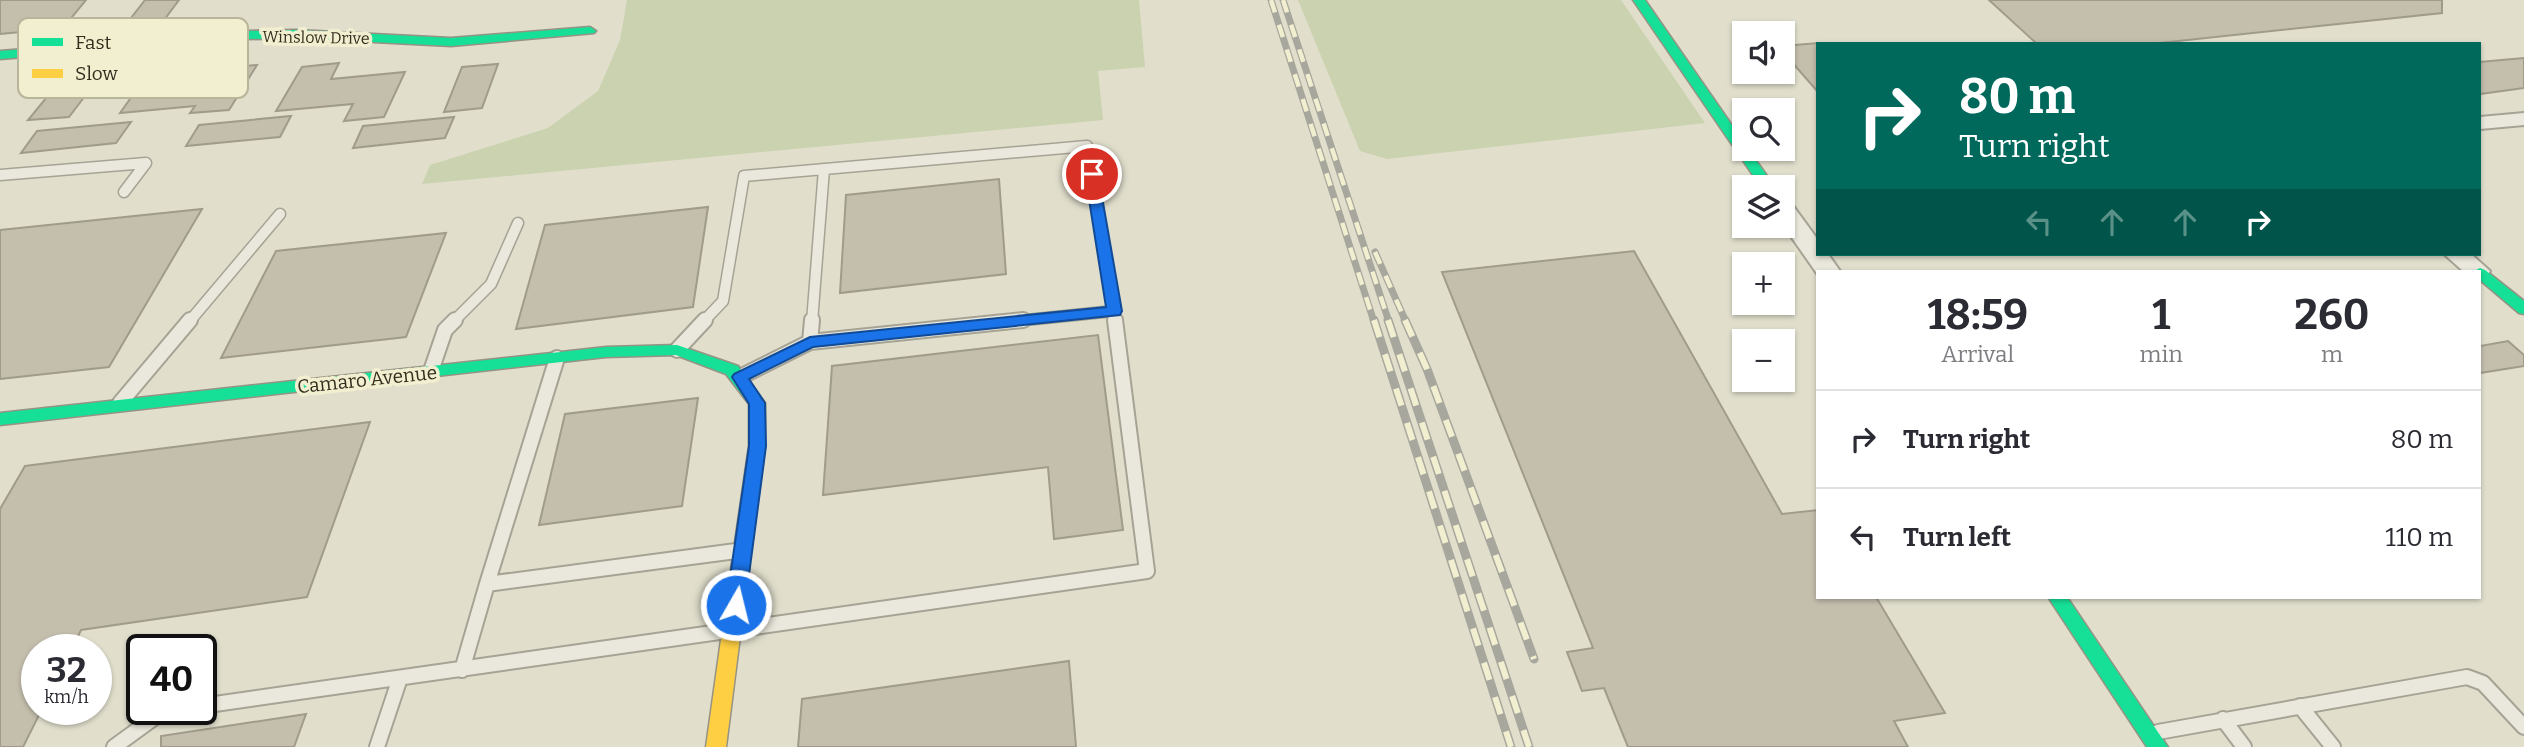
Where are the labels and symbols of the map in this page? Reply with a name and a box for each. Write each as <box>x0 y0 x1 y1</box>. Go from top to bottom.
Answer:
legend <box>18 18 248 98</box>
street label: Winslow Drive <box>262 27 370 48</box>
text: Fast <box>75 31 112 54</box>
text: Slow <box>75 62 118 85</box>
pin <box>1062 144 1122 204</box>
street label: Camaro Avenue <box>296 361 438 398</box>
position arrow <box>699 568 773 642</box>
speed limit sign: 40 <box>126 634 217 725</box>

